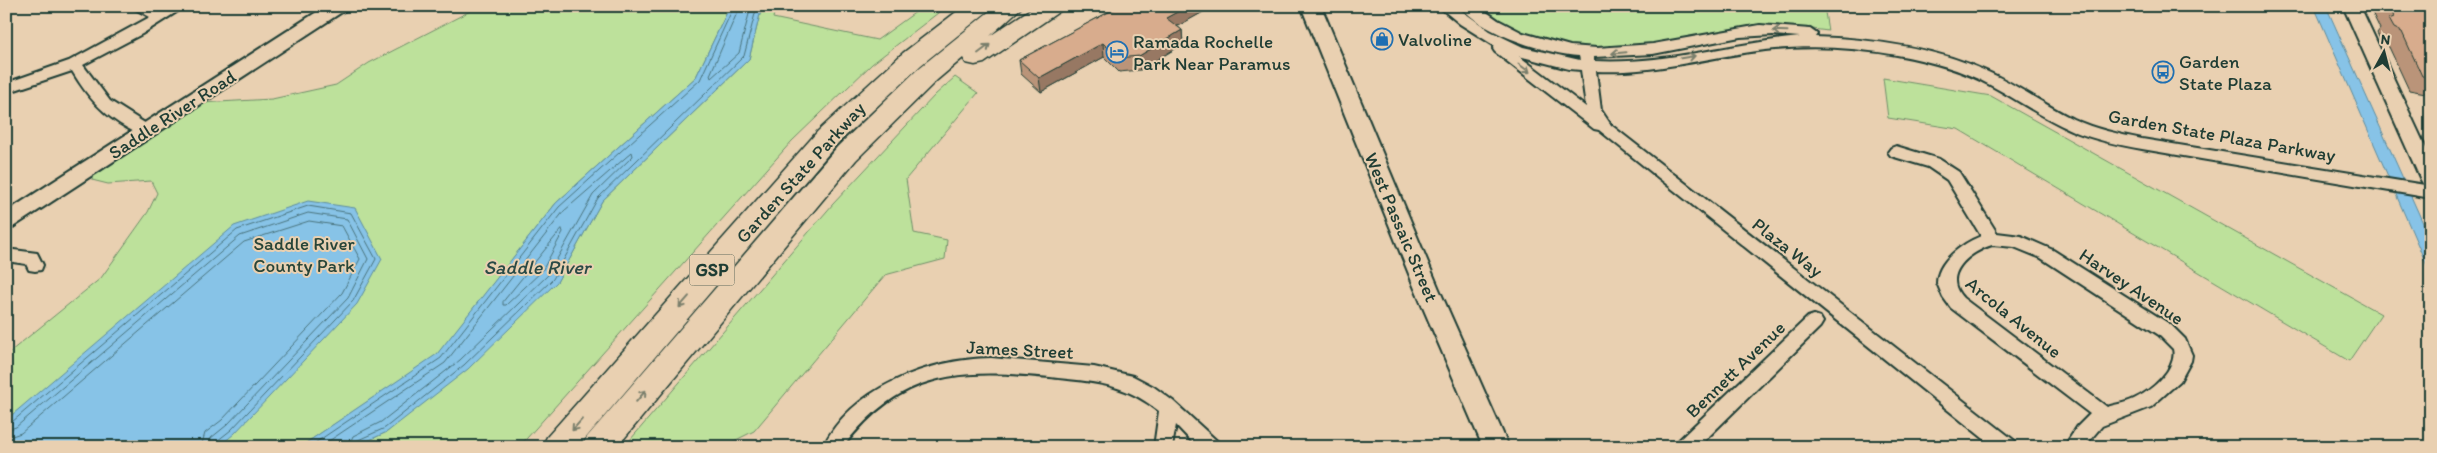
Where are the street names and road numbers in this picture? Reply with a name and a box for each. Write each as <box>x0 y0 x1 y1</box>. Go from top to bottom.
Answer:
street label: Saddle River Road <box>104 64 241 164</box>
street label: Garden State Parkway <box>731 97 870 248</box>
street label: Garden State Plaza Parkway <box>2106 104 2338 167</box>
street label: West Passaic Street <box>1360 149 1443 305</box>
street label: Plaza Way <box>1748 213 1828 282</box>
street label: Harvey Avenue <box>2075 243 2188 330</box>
road number: GSP <box>690 254 734 286</box>
street label: Arcola Avenue <box>1961 272 2066 363</box>
street label: Bennett Avenue <box>1681 316 1790 423</box>
street label: James Street <box>966 335 1074 364</box>

